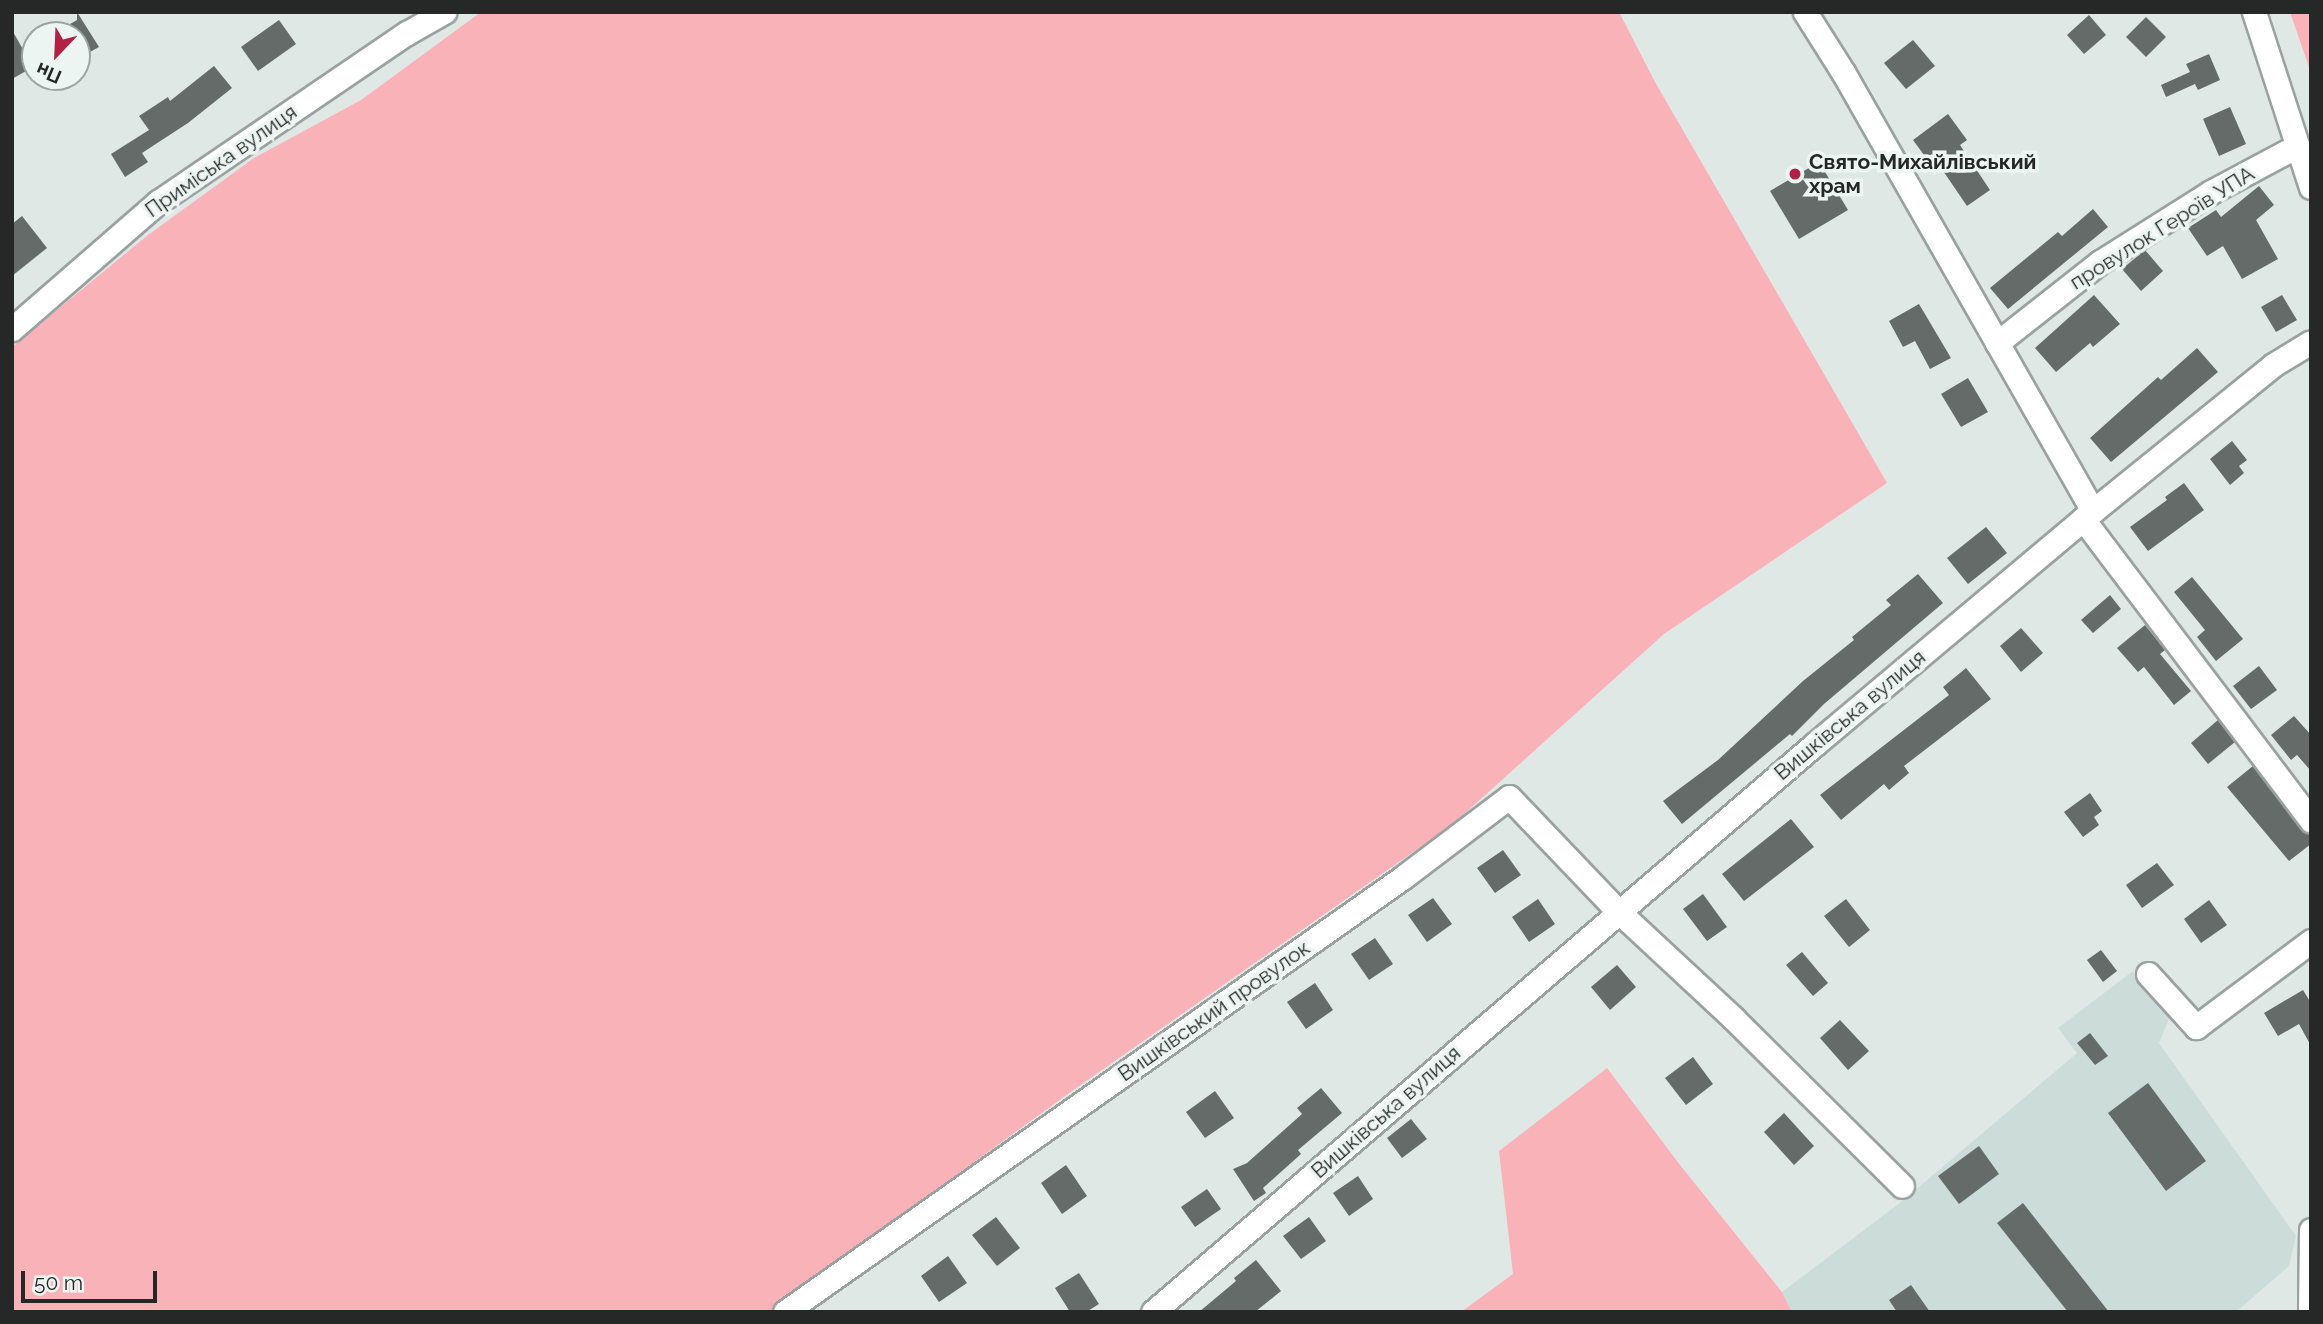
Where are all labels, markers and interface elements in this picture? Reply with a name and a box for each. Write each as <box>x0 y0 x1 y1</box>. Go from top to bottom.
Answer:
north arrow <box>21 21 91 91</box>
text: Пн <box>33 58 65 89</box>
street label: Приміська вулиця <box>140 99 302 223</box>
place label: Свято-Михайлівський храм <box>1809 149 2036 199</box>
street label: провулок Героїв УПА <box>2065 161 2259 295</box>
marker: Свято-Михайлівський храм <box>1787 166 1803 182</box>
street label: Вишківська вулиця <box>1769 644 1931 786</box>
street label: Вишківський провулок <box>1113 935 1315 1087</box>
street label: Вишківська вулиця <box>1306 1040 1466 1184</box>
scale bar <box>24 1258 161 1302</box>
text: 50 m <box>34 1270 83 1295</box>

